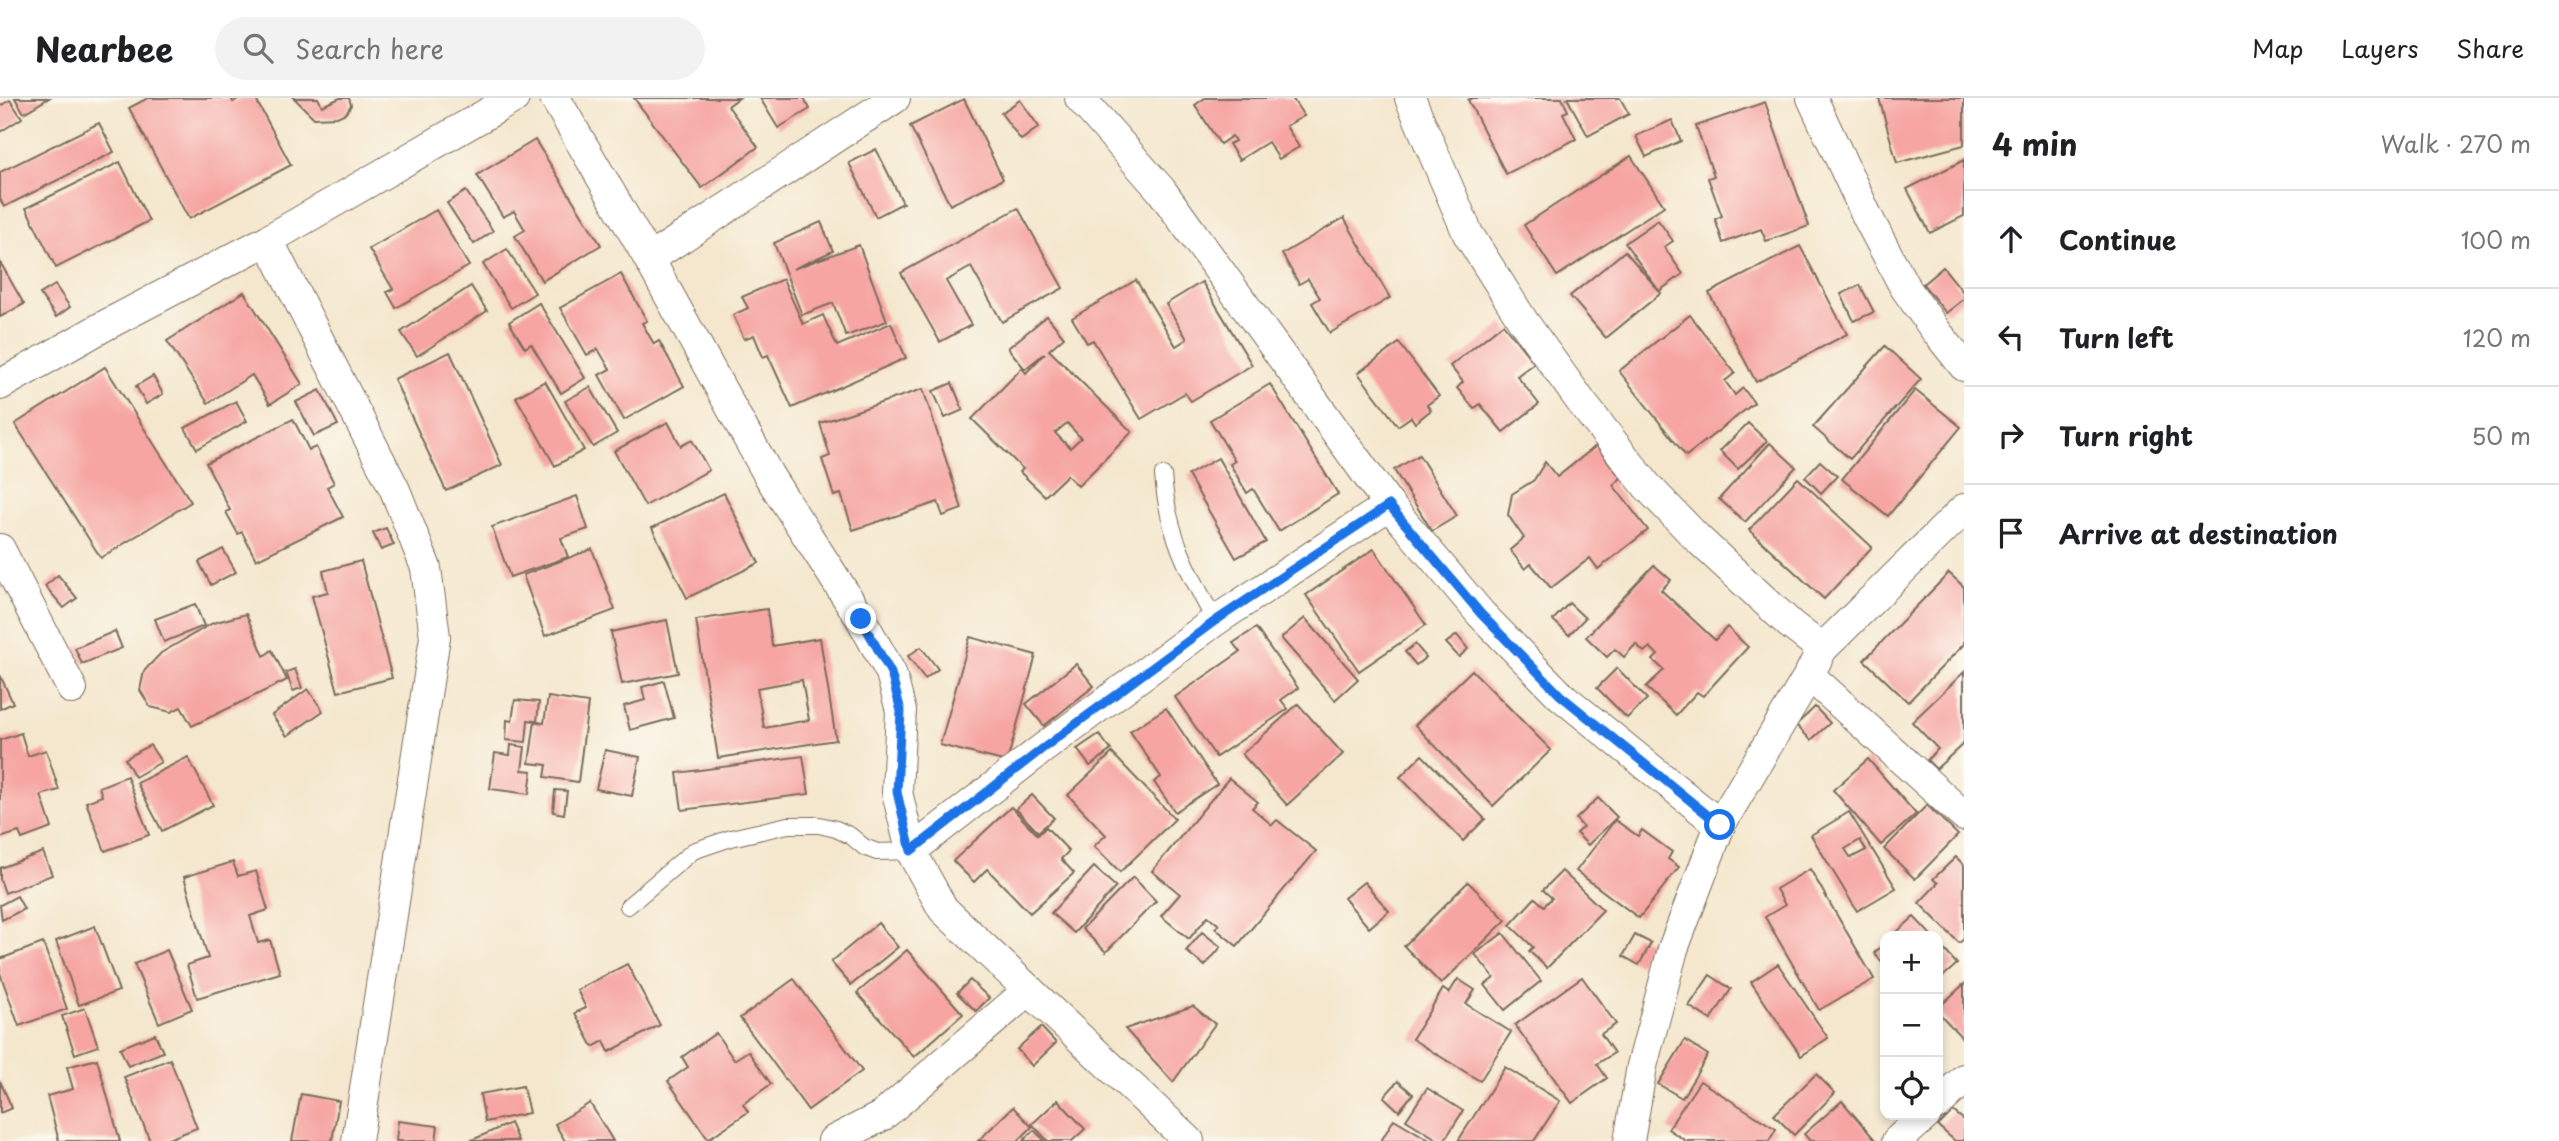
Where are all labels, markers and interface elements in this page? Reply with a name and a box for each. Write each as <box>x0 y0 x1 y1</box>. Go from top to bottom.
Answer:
search box <box>215 17 705 80</box>
text: Nearbee <box>35 23 173 73</box>
icon: search <box>239 29 277 67</box>
text: Search here <box>295 29 444 68</box>
text: Map <box>2252 30 2303 66</box>
text: Layers <box>2341 30 2418 66</box>
text: Share <box>2456 30 2524 66</box>
text: 4 min <box>1992 121 2078 166</box>
text: Walk · 270 m <box>2381 126 2531 161</box>
icon: ahead <box>1992 220 2030 258</box>
text: Continue <box>2059 220 2176 259</box>
text: 100 m <box>2461 222 2531 257</box>
icon: left <box>1992 318 2030 356</box>
text: Turn left <box>2059 318 2174 357</box>
text: 120 m <box>2463 320 2531 355</box>
icon: right <box>1992 416 2030 454</box>
text: Turn right <box>2059 416 2193 455</box>
text: 50 m <box>2471 418 2531 453</box>
icon: arrive <box>1992 514 2030 552</box>
text: Arrive at destination <box>2059 514 2338 553</box>
route end <box>845 603 876 634</box>
route start <box>1704 809 1735 840</box>
map controls <box>1880 931 1943 1120</box>
button: + <box>1880 931 1943 994</box>
button: − <box>1880 994 1943 1057</box>
button: locate <box>1880 1057 1943 1120</box>

